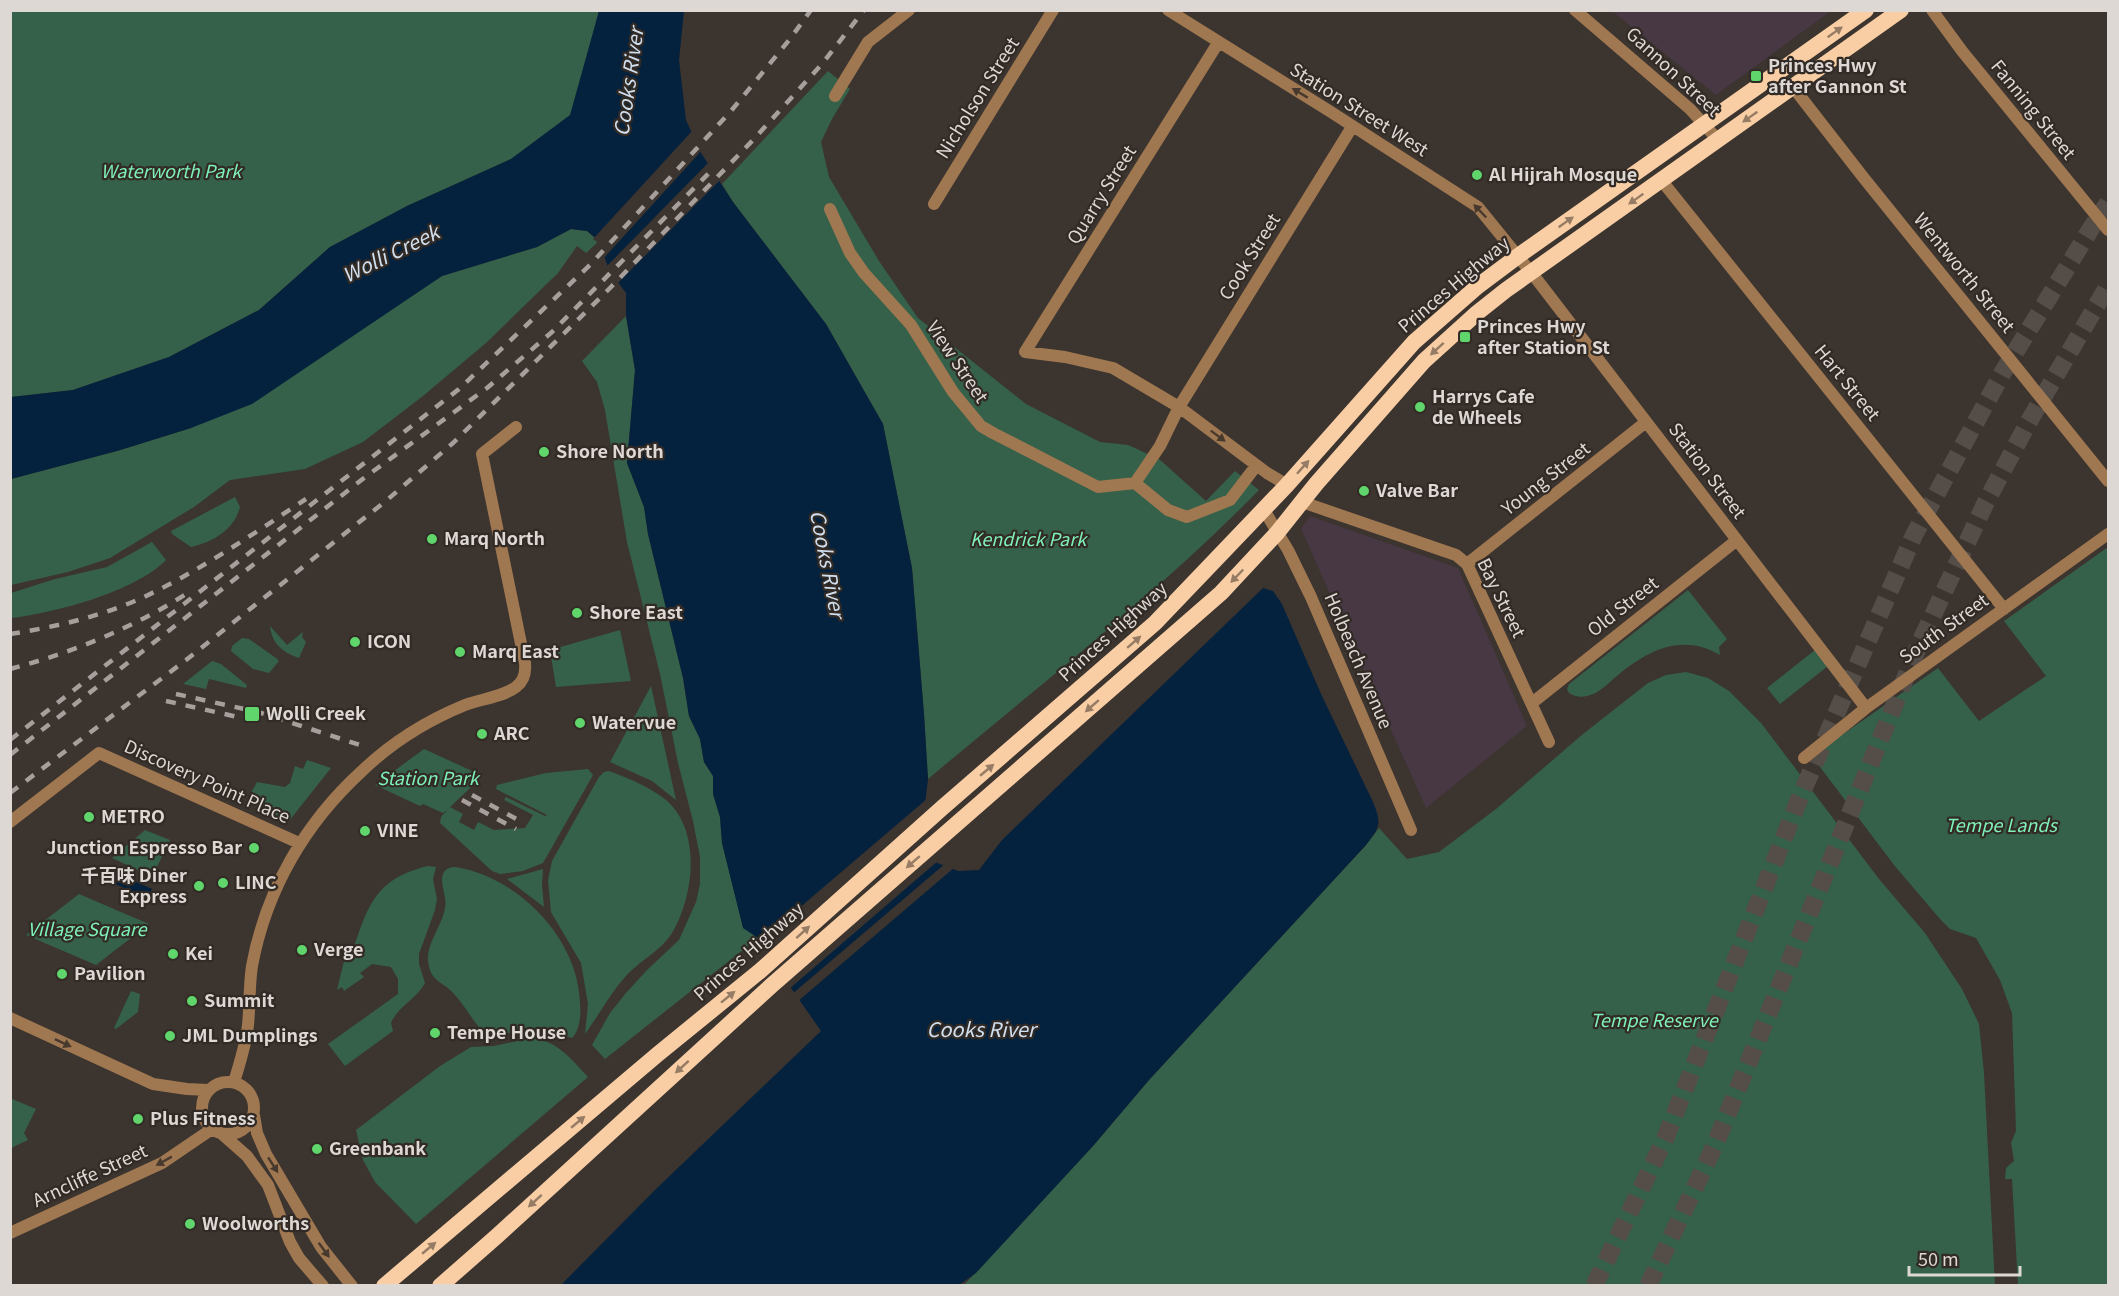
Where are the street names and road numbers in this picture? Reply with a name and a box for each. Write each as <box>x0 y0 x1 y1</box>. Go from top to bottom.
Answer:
street label: Gannon Street <box>1621 20 1727 121</box>
street label: Nicholson Street <box>929 31 1024 163</box>
street label: Fanning Street <box>1986 53 2083 164</box>
street label: Station Street West <box>1286 55 1434 161</box>
street label: Quarry Street <box>1059 139 1141 249</box>
street label: Wentworth Street <box>1909 206 2022 337</box>
street label: Cook Street <box>1211 208 1285 304</box>
street label: Princes Highway <box>1391 229 1515 338</box>
street label: View Street <box>922 315 996 407</box>
street label: Hart Street <box>1810 338 1887 426</box>
street label: Station Street <box>1664 416 1753 523</box>
street label: Young Street <box>1494 434 1595 521</box>
street label: Bay Street <box>1472 553 1533 641</box>
street label: Old Street <box>1581 569 1663 641</box>
street label: Princes Highway <box>1052 574 1172 686</box>
street label: South Street <box>1893 586 1993 669</box>
street label: Holbeach Avenue <box>1319 588 1400 733</box>
street label: Discovery Point Place <box>121 732 295 828</box>
street label: Princes Highway <box>687 895 809 1006</box>
street label: Arncliffe Street <box>28 1136 151 1212</box>

